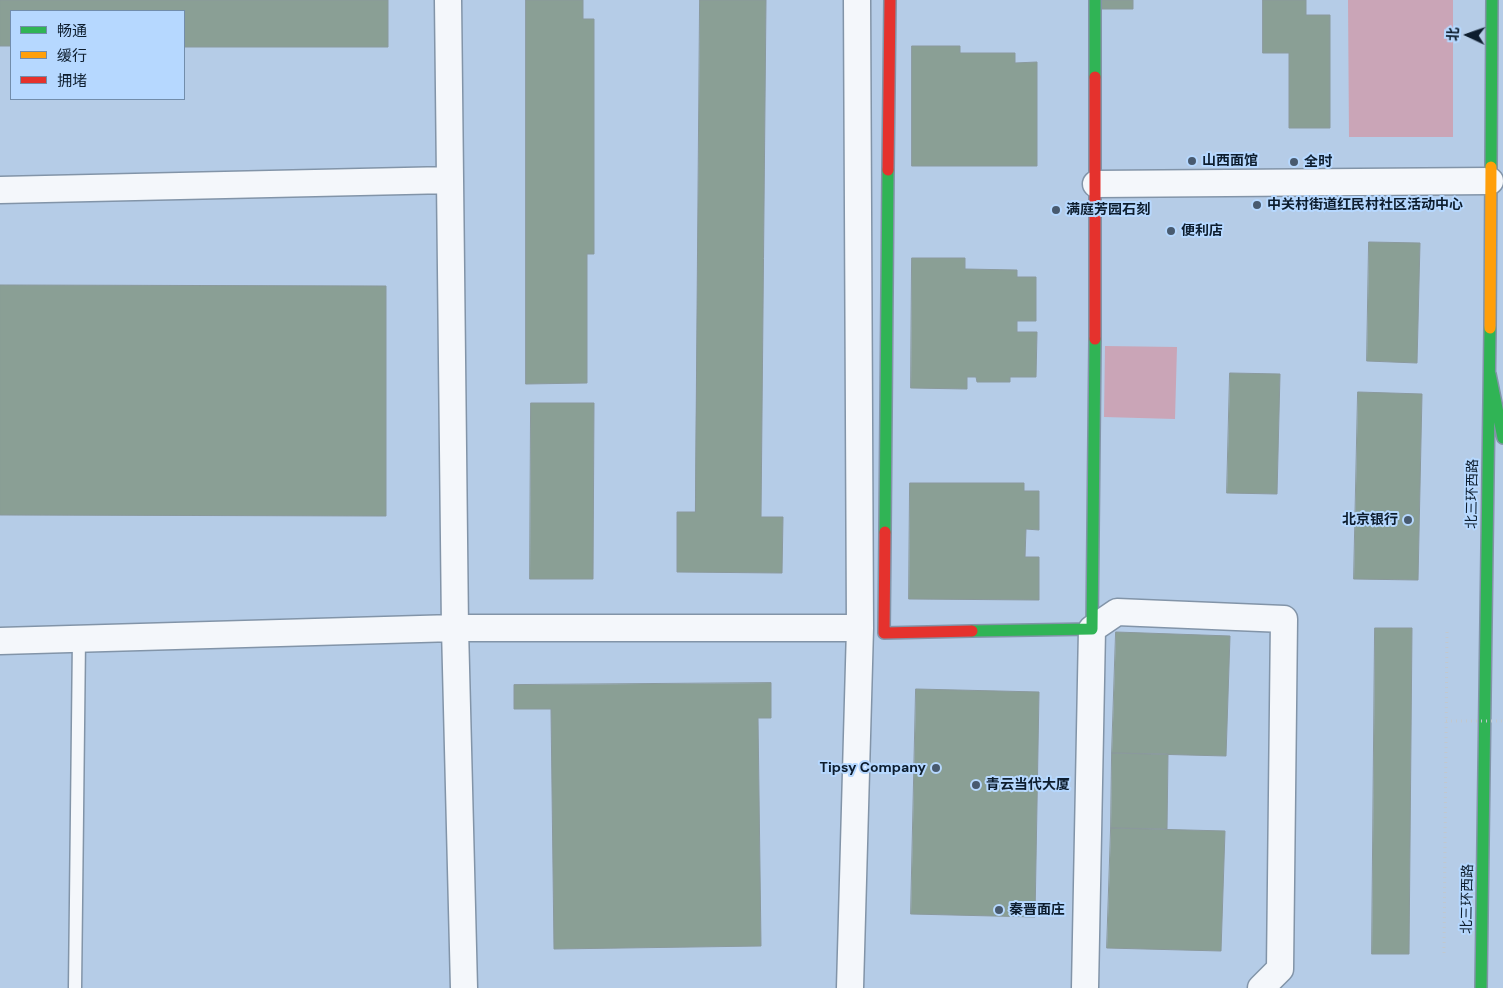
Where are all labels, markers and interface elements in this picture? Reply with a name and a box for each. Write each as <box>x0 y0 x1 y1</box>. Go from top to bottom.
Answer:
legend <box>10 10 185 100</box>
north arrow <box>1443 10 1493 60</box>
text: 畅通 <box>57 21 87 41</box>
text: 北 <box>1444 27 1462 42</box>
text: 缓行 <box>57 46 87 66</box>
text: 拥堵 <box>57 71 87 91</box>
place label: 山西面馆 <box>1202 153 1258 169</box>
place label: 全时 <box>1304 154 1332 170</box>
marker: 山西面馆 <box>1186 155 1198 167</box>
marker: 全时 <box>1288 156 1300 168</box>
place label: 中关村街道红民村社区活动中心 <box>1267 197 1463 213</box>
marker: 中关村街道红民村社区活动中心 <box>1251 199 1263 211</box>
place label: 满庭芳园石刻 <box>1066 202 1150 218</box>
marker: 满庭芳园石刻 <box>1050 204 1062 216</box>
place label: 便利店 <box>1181 223 1223 239</box>
marker: 便利店 <box>1165 225 1177 237</box>
street label: 北三环西路 <box>1464 459 1482 529</box>
place label: 北京银行 <box>1342 512 1398 528</box>
marker: 北京银行 <box>1402 514 1414 526</box>
place label: Tipsy Company <box>820 760 926 776</box>
marker: Tipsy Company <box>930 762 942 774</box>
place label: 青云当代大厦 <box>986 777 1070 793</box>
marker: 青云当代大厦 <box>970 779 982 791</box>
street label: 北三环西路 <box>1459 864 1477 934</box>
place label: 秦晋面庄 <box>1009 902 1065 918</box>
marker: 秦晋面庄 <box>993 904 1005 916</box>

